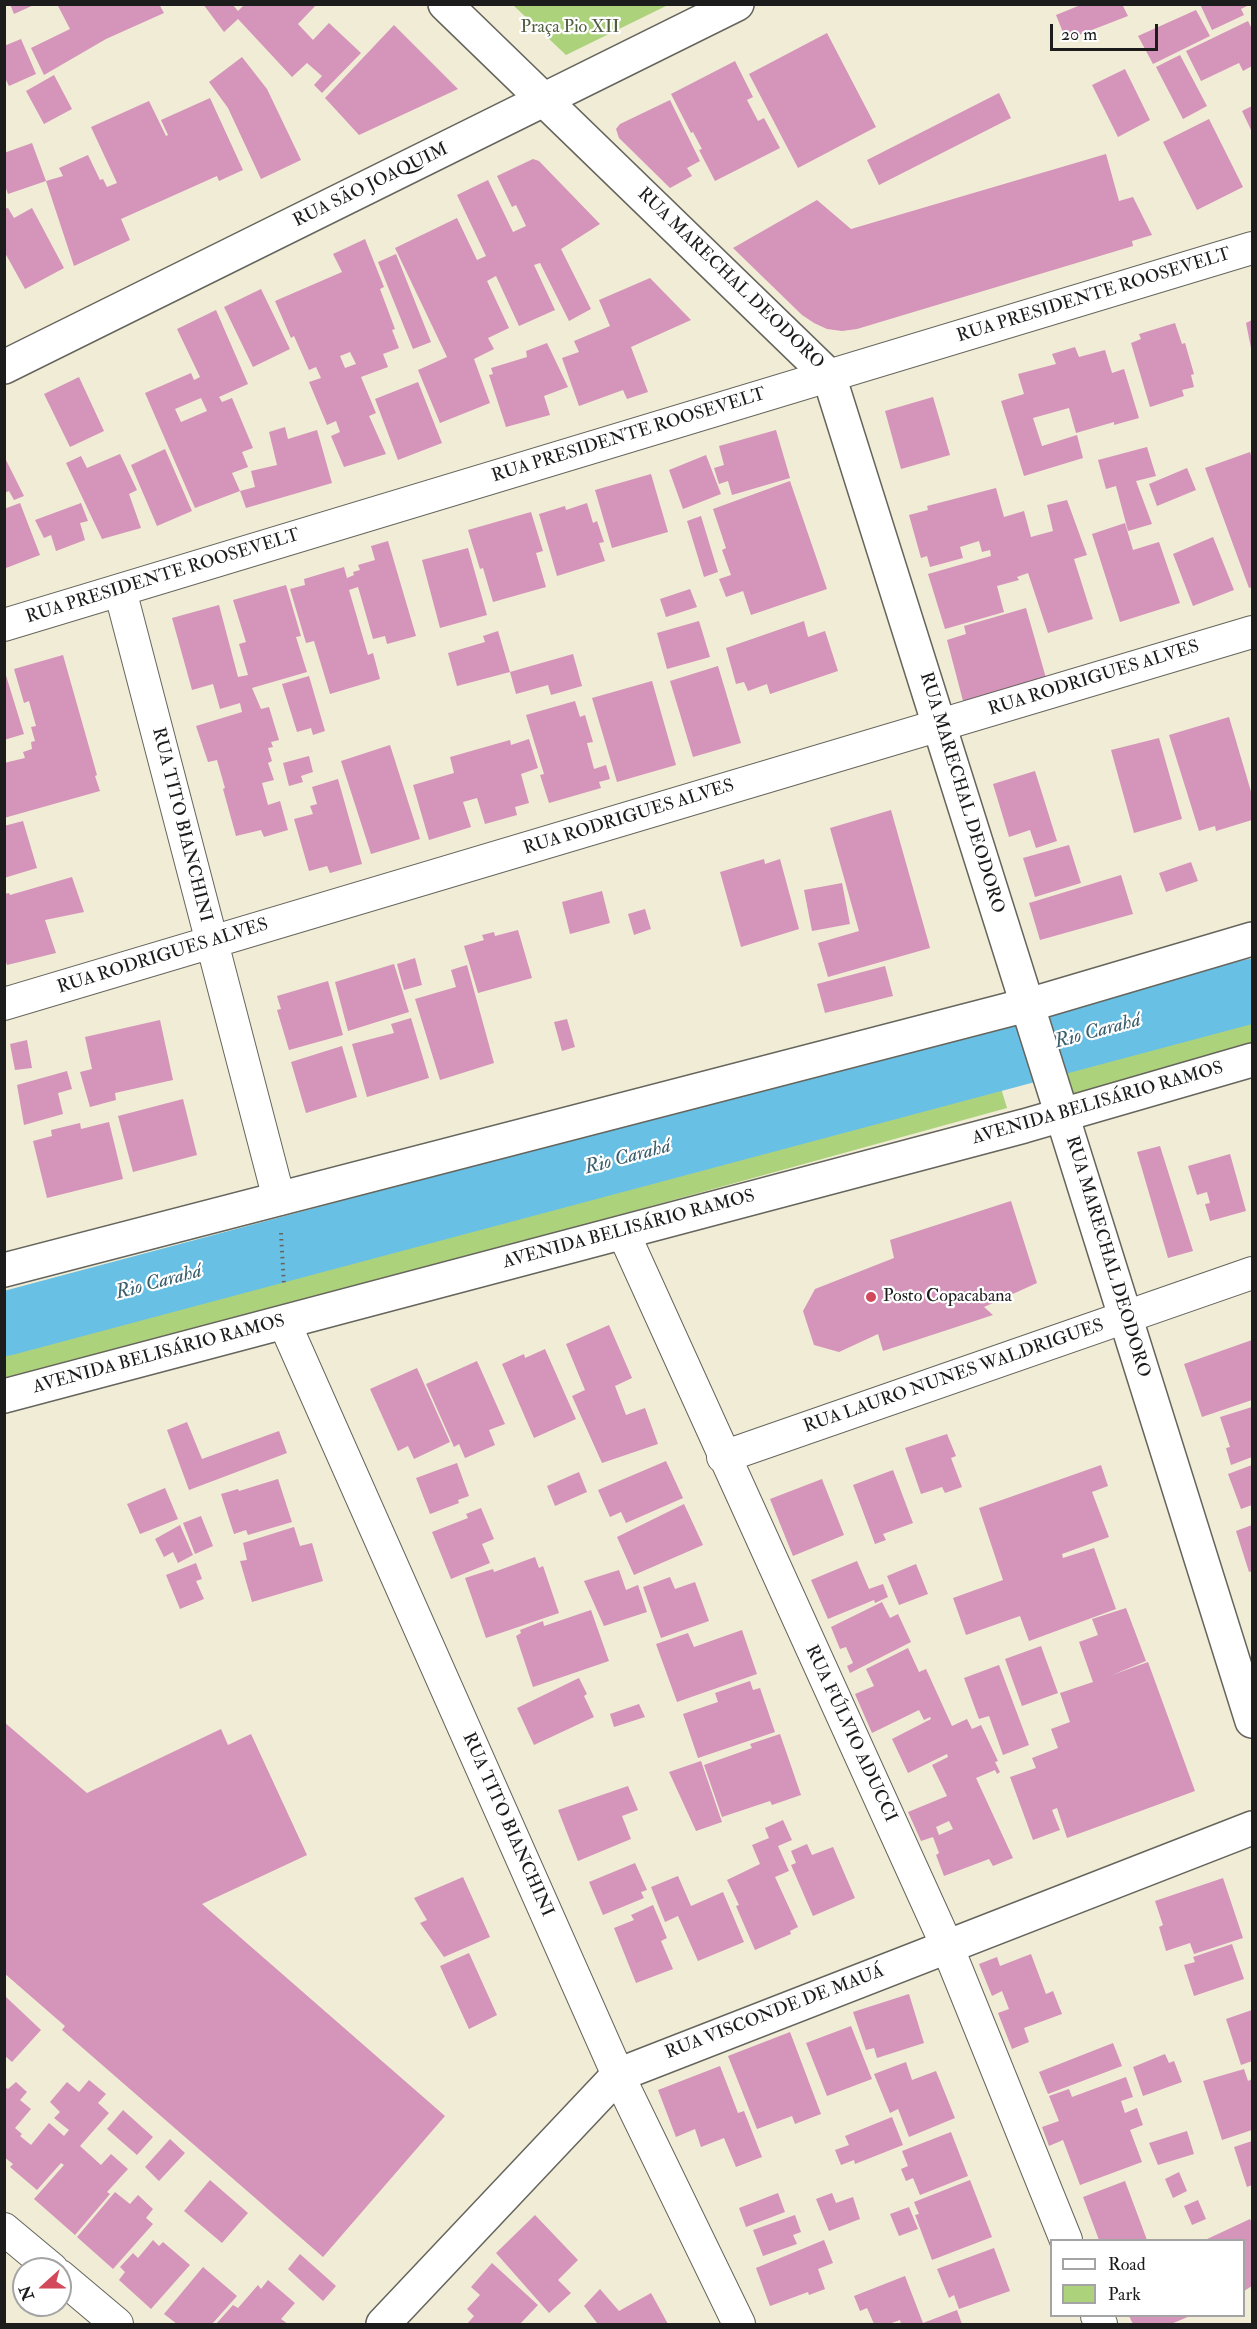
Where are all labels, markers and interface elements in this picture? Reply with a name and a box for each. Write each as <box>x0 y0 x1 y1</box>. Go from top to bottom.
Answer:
scale bar <box>1053 12 1161 50</box>
park label: Praça Pio XII <box>521 17 619 39</box>
text: 20 m <box>1061 23 1097 46</box>
street label: RUA SÃO JOAQUIM <box>290 139 452 233</box>
street label: RUA MARECHAL DEODORO <box>632 184 828 374</box>
street label: RUA PRESIDENTE ROOSEVELT <box>954 244 1234 348</box>
street label: RUA PRESIDENTE ROOSEVELT <box>489 384 769 488</box>
street label: RUA PRESIDENTE ROOSEVELT <box>23 525 303 629</box>
street label: RUA RODRIGUES ALVES <box>986 637 1202 721</box>
street label: RUA MARECHAL DEODORO <box>914 670 1008 916</box>
street label: RUA TITO BIANCHINI <box>146 726 216 924</box>
street label: RUA RODRIGUES ALVES <box>521 776 737 860</box>
street label: RUA RODRIGUES ALVES <box>55 915 271 999</box>
water label: Rio Carahá <box>1052 1009 1144 1055</box>
street label: AVENIDA BELISÁRIO RAMOS <box>970 1058 1226 1150</box>
street label: RUA MARECHAL DEODORO <box>1060 1134 1154 1380</box>
water label: Rio Carahá <box>582 1135 674 1181</box>
street label: AVENIDA BELISÁRIO RAMOS <box>501 1186 757 1274</box>
water label: Rio Carahá <box>113 1260 205 1306</box>
place label: Posto Copacabana <box>883 1286 1012 1308</box>
marker: Posto Copacabana <box>864 1290 878 1304</box>
street label: AVENIDA BELISÁRIO RAMOS <box>31 1311 287 1399</box>
street label: RUA LAURO NUNES WALDRIGUES <box>801 1315 1107 1439</box>
street label: RUA FÚLVIO ADUCCI <box>799 1642 901 1826</box>
street label: RUA TITO BIANCHINI <box>457 1729 557 1921</box>
street label: RUA VISCONDE DE MAUÁ <box>663 1961 887 2065</box>
legend <box>1050 2239 1245 2317</box>
text: Road <box>1108 2253 1146 2276</box>
north arrow <box>12 2257 72 2317</box>
text: N <box>15 2282 39 2303</box>
text: Park <box>1108 2283 1141 2306</box>

